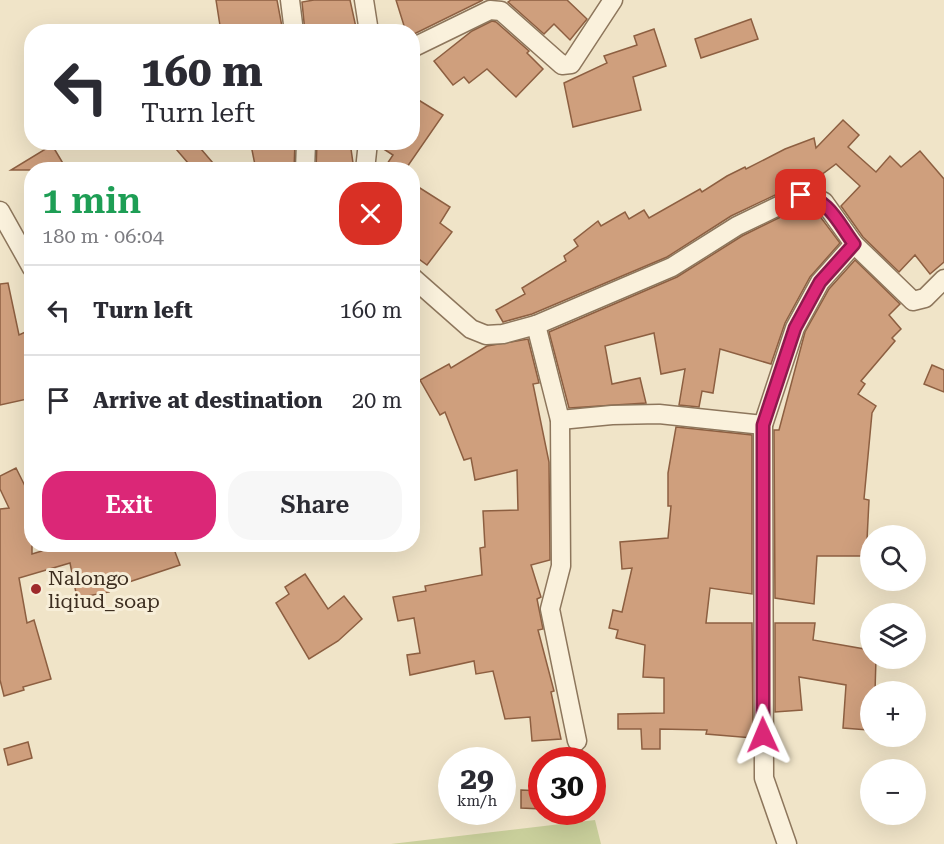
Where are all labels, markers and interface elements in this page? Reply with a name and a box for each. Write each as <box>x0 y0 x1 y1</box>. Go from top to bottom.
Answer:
text: 160 m <box>141 47 263 96</box>
icon: left <box>42 48 120 126</box>
text: Turn left <box>141 97 255 129</box>
pin <box>775 169 826 220</box>
icon: arrive <box>784 178 817 211</box>
text: 1 min <box>42 180 141 222</box>
button: close <box>339 182 402 245</box>
text: 180 m · 06:04 <box>42 224 164 248</box>
icon: left <box>42 294 75 327</box>
text: Turn left <box>93 298 193 323</box>
text: 160 m <box>339 298 402 323</box>
icon: arrive <box>42 384 75 417</box>
text: Arrive at destination <box>93 388 322 413</box>
text: 20 m <box>352 388 402 413</box>
button: Exit <box>42 471 216 540</box>
button: Share <box>228 471 402 540</box>
map controls <box>860 525 926 825</box>
button: search <box>860 525 926 591</box>
place label: Nalongo liqiud_soap <box>48 566 160 613</box>
marker: Nalongo liqiud_soap <box>29 582 43 596</box>
button: layers <box>860 603 926 669</box>
button: + <box>860 681 926 747</box>
position arrow <box>731 703 795 767</box>
speed limit sign: 30 <box>528 747 606 825</box>
button: − <box>860 759 926 825</box>
text: 29 <box>460 761 494 796</box>
text: km/h <box>457 792 497 810</box>

